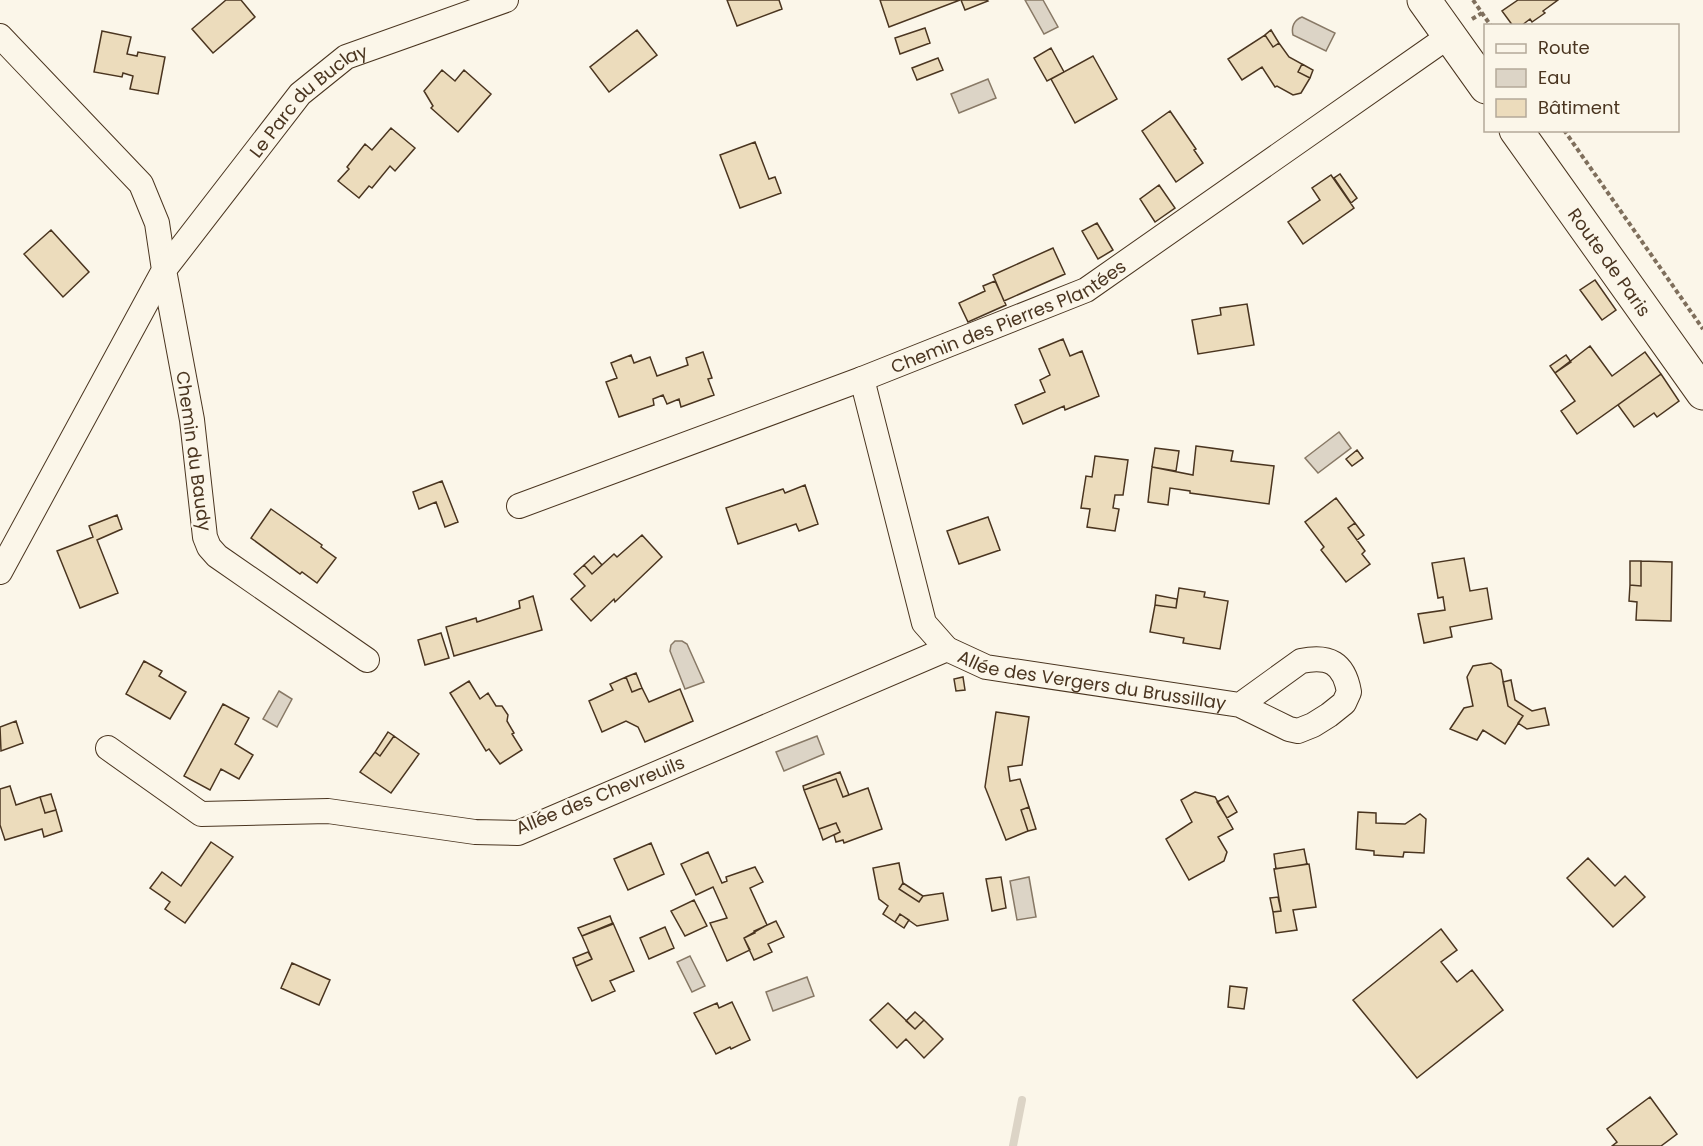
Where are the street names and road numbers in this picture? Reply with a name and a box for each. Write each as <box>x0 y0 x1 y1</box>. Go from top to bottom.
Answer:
street label: Le Parc du Buclay <box>243 38 371 162</box>
street label: Route de Paris <box>1563 203 1657 321</box>
street label: Chemin des Pierres Plantées <box>887 253 1131 379</box>
street label: Chemin du Baudy <box>170 369 218 533</box>
street label: Allée des Vergers du Brussillay <box>954 643 1228 715</box>
street label: Allée des Chevreuils <box>512 750 688 840</box>

